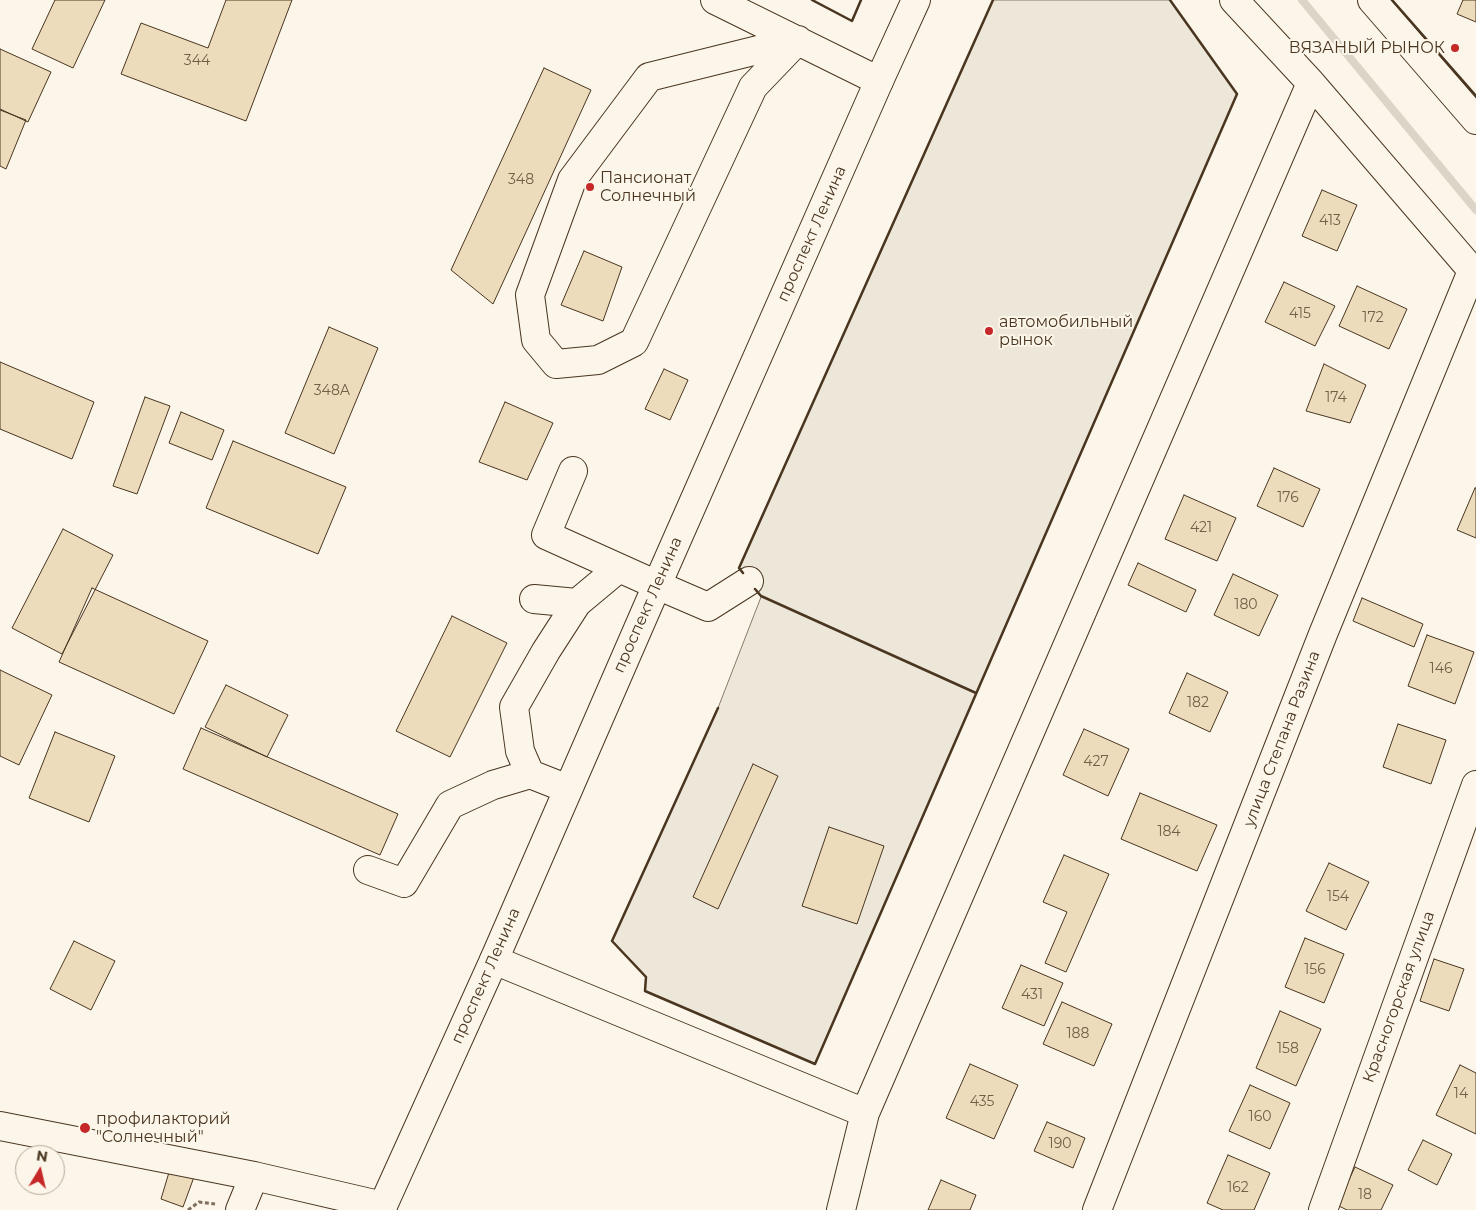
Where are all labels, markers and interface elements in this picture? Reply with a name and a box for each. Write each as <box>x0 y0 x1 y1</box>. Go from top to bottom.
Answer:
place label: ВЯЗАНЫЙ РЫНОК <box>1289 38 1445 58</box>
marker: ВЯЗАНЫЙ РЫНОК <box>1449 42 1461 54</box>
house number: 344 <box>184 53 210 69</box>
street label: проспект Ленина <box>773 163 851 305</box>
place label: Пансионат Солнечный <box>600 168 696 206</box>
house number: 348 <box>508 172 534 188</box>
marker: Пансионат Солнечный <box>584 181 596 193</box>
house number: 413 <box>1319 213 1341 229</box>
house number: 415 <box>1289 306 1311 322</box>
house number: 172 <box>1362 310 1384 326</box>
place label: автомобильный рынок <box>999 312 1133 350</box>
marker: автомобильный рынок <box>983 325 995 337</box>
house number: 348А <box>314 383 350 399</box>
house number: 174 <box>1325 390 1347 406</box>
house number: 176 <box>1277 490 1299 506</box>
house number: 421 <box>1190 520 1212 536</box>
street label: проспект Ленина <box>609 534 687 676</box>
house number: 180 <box>1234 597 1258 613</box>
street label: улица Степана Разина <box>1240 648 1324 830</box>
house number: 146 <box>1430 661 1452 677</box>
house number: 182 <box>1187 695 1209 711</box>
house number: 427 <box>1083 754 1109 770</box>
house number: 184 <box>1157 824 1181 840</box>
house number: 154 <box>1327 889 1349 905</box>
street label: проспект Ленина <box>447 905 525 1047</box>
street label: Красногорская улица <box>1359 909 1439 1085</box>
house number: 156 <box>1304 962 1326 978</box>
house number: 431 <box>1021 987 1043 1003</box>
house number: 188 <box>1067 1026 1089 1042</box>
house number: 158 <box>1277 1041 1299 1057</box>
house number: 14 <box>1454 1086 1468 1102</box>
house number: 435 <box>970 1094 994 1110</box>
place label: профилакторий "Солнечный" <box>96 1109 230 1147</box>
house number: 160 <box>1249 1109 1271 1125</box>
marker: профилакторий "Солнечный" <box>78 1121 92 1135</box>
house number: 190 <box>1049 1136 1071 1152</box>
north arrow <box>15 1145 65 1195</box>
text: N <box>35 1146 49 1166</box>
house number: 162 <box>1227 1180 1249 1196</box>
house number: 18 <box>1358 1187 1372 1203</box>

